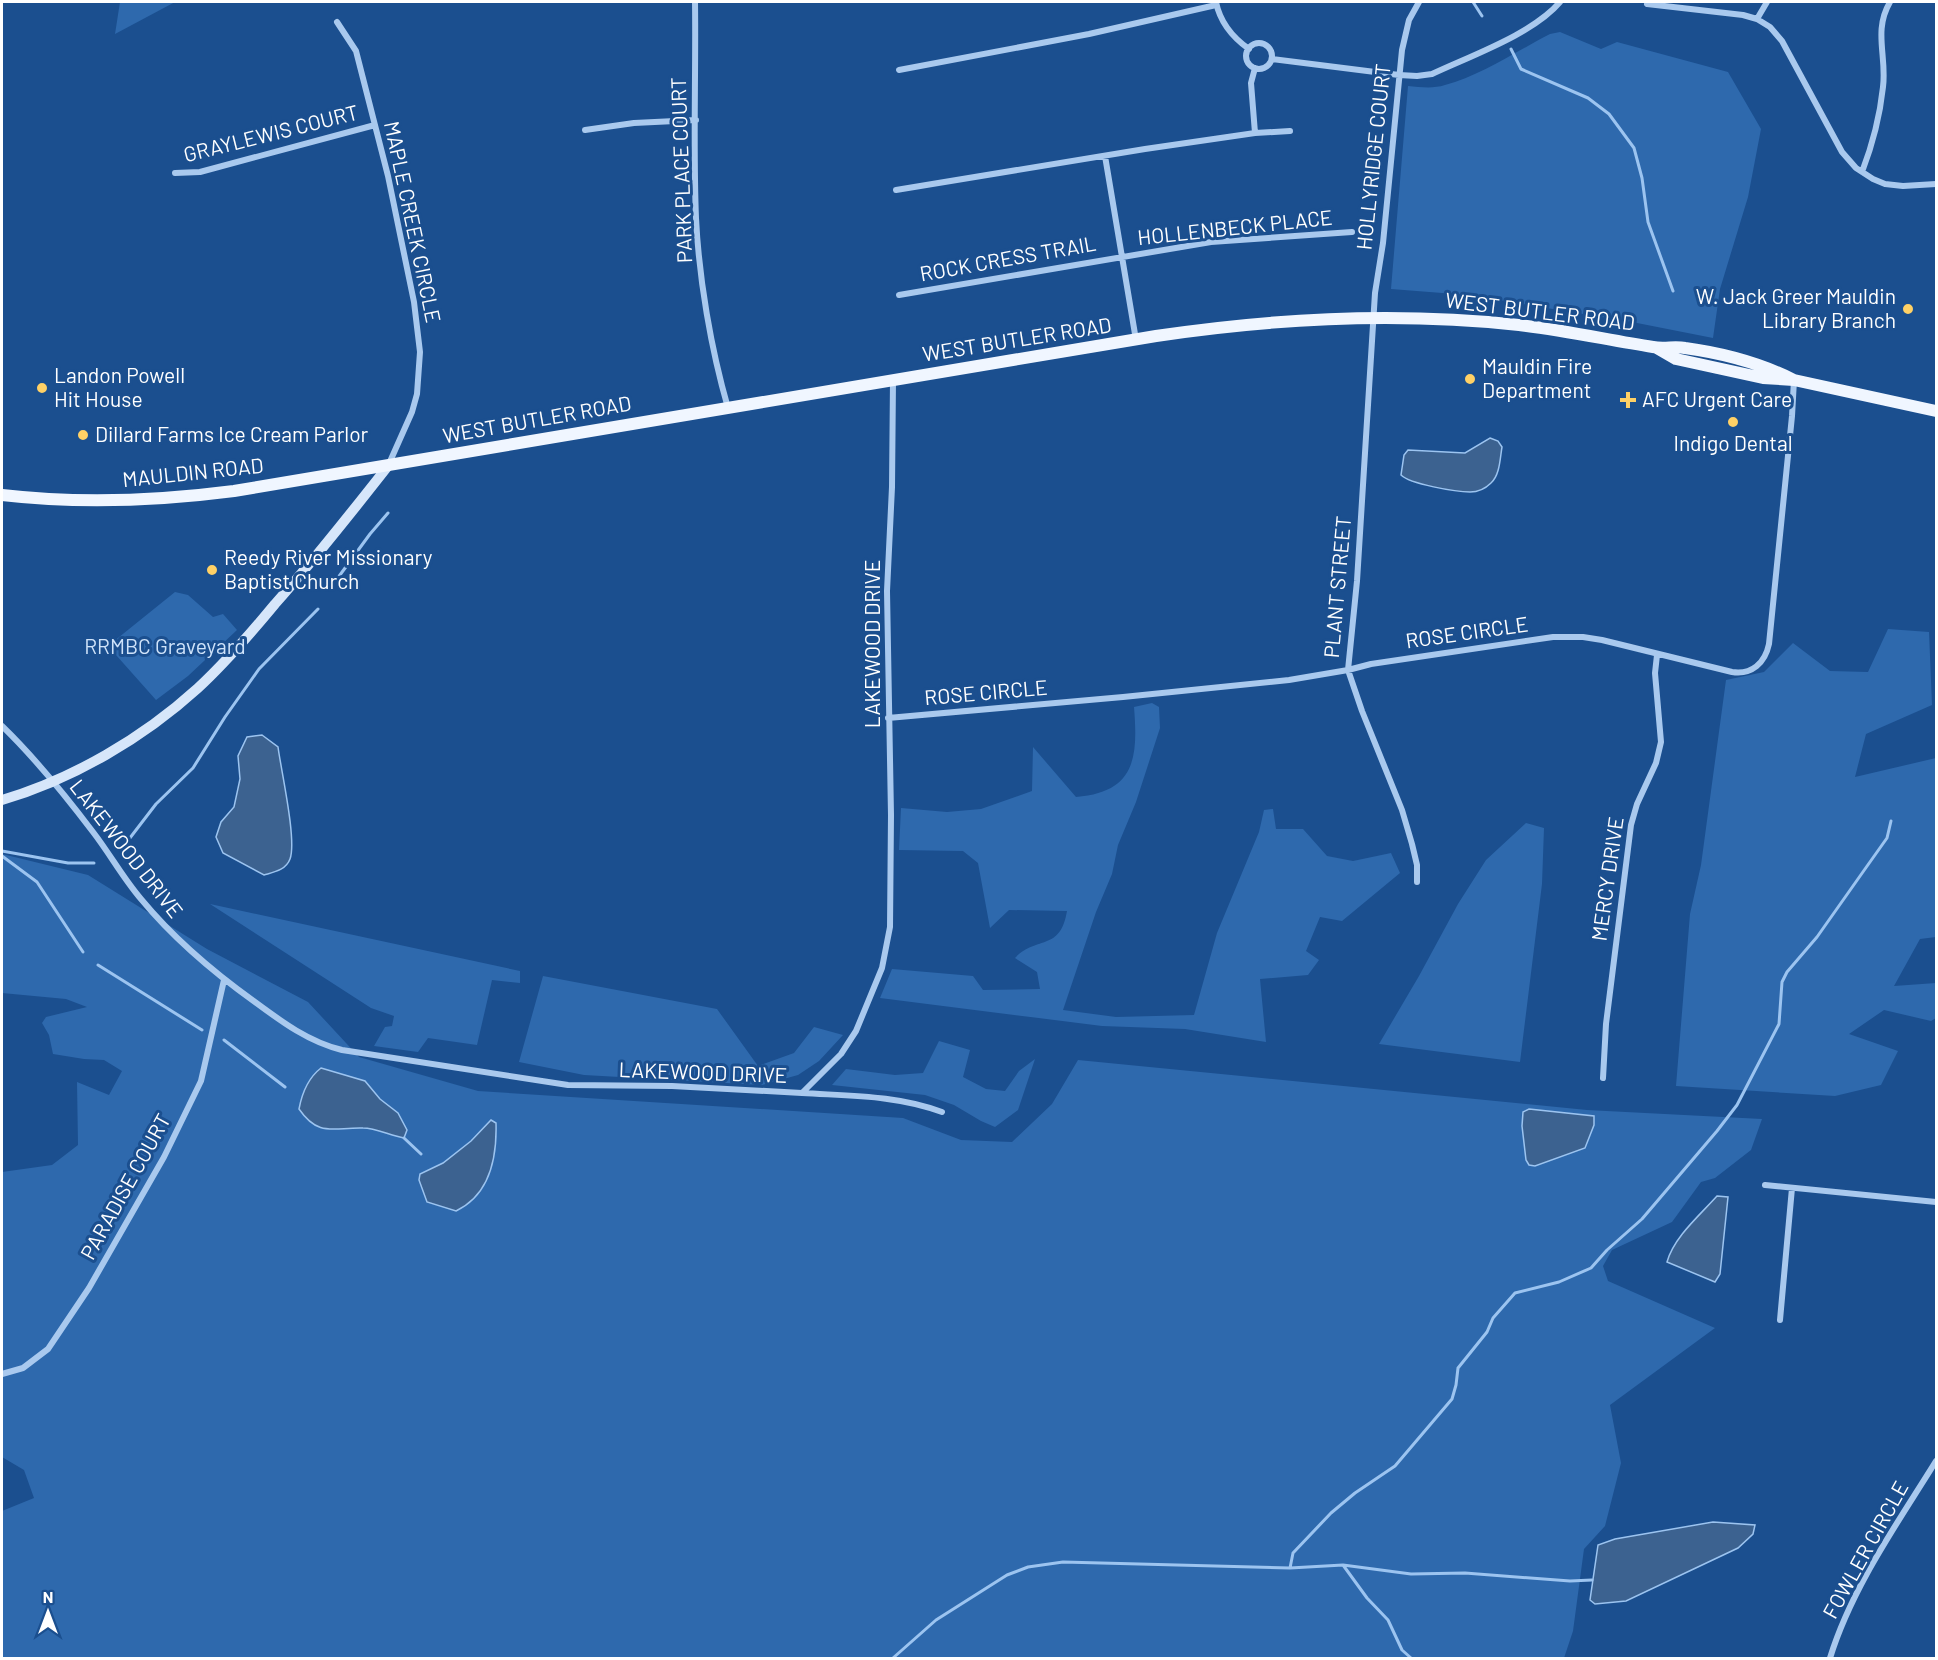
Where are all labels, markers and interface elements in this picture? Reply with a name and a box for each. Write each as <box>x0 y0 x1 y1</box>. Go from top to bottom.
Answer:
street label: HOLLYRIDGE COURT <box>1350 62 1395 251</box>
street label: PARK PLACE COURT <box>665 77 696 264</box>
street label: GRAYLEWIS COURT <box>181 99 361 166</box>
street label: MAPLE CREEK CIRCLE <box>380 119 447 325</box>
street label: HOLLENBECK PLACE <box>1136 204 1334 249</box>
street label: ROCK CRESS TRAIL <box>918 230 1098 285</box>
place label: W. Jack Greer Mauldin Library Branch <box>1696 283 1896 332</box>
street label: WEST BUTLER ROAD <box>1444 286 1636 335</box>
marker: W. Jack Greer Mauldin Library Branch <box>1901 302 1915 316</box>
street label: WEST BUTLER ROAD <box>921 311 1113 366</box>
place label: Mauldin Fire Department <box>1482 353 1592 402</box>
place label: Landon Powell Hit House <box>54 362 185 411</box>
marker: Mauldin Fire Department <box>1463 372 1477 386</box>
marker: Landon Powell Hit House <box>35 381 49 395</box>
place label: AFC Urgent Care <box>1642 386 1792 411</box>
street label: WEST BUTLER ROAD <box>441 390 633 447</box>
marker: AFC Urgent Care <box>1619 391 1637 409</box>
marker: Indigo Dental <box>1726 415 1740 429</box>
place label: Dillard Farms Ice Cream Parlor <box>95 421 369 446</box>
marker: Dillard Farms Ice Cream Parlor <box>76 428 90 442</box>
place label: Indigo Dental <box>1673 430 1793 455</box>
street label: MAULDIN ROAD <box>121 452 265 491</box>
street label: PLANT STREET <box>1318 515 1355 659</box>
place label: Reedy River Missionary Baptist Church <box>224 544 433 593</box>
street label: LAKEWOOD DRIVE <box>859 560 884 728</box>
marker: Reedy River Missionary Baptist Church <box>205 563 219 577</box>
street label: ROSE CIRCLE <box>1404 611 1530 652</box>
park label: RRMBC Graveyard <box>84 633 246 658</box>
street label: ROSE CIRCLE <box>923 674 1048 709</box>
street label: LAKEWOOD DRIVE <box>65 774 189 922</box>
street label: MERCY DRIVE <box>1585 815 1628 943</box>
street label: LAKEWOOD DRIVE <box>618 1056 788 1087</box>
street label: PARADISE COURT <box>74 1109 175 1264</box>
street label: FOWLER CIRCLE <box>1817 1476 1913 1622</box>
north arrow <box>18 1582 78 1642</box>
text: N <box>43 1587 53 1606</box>

